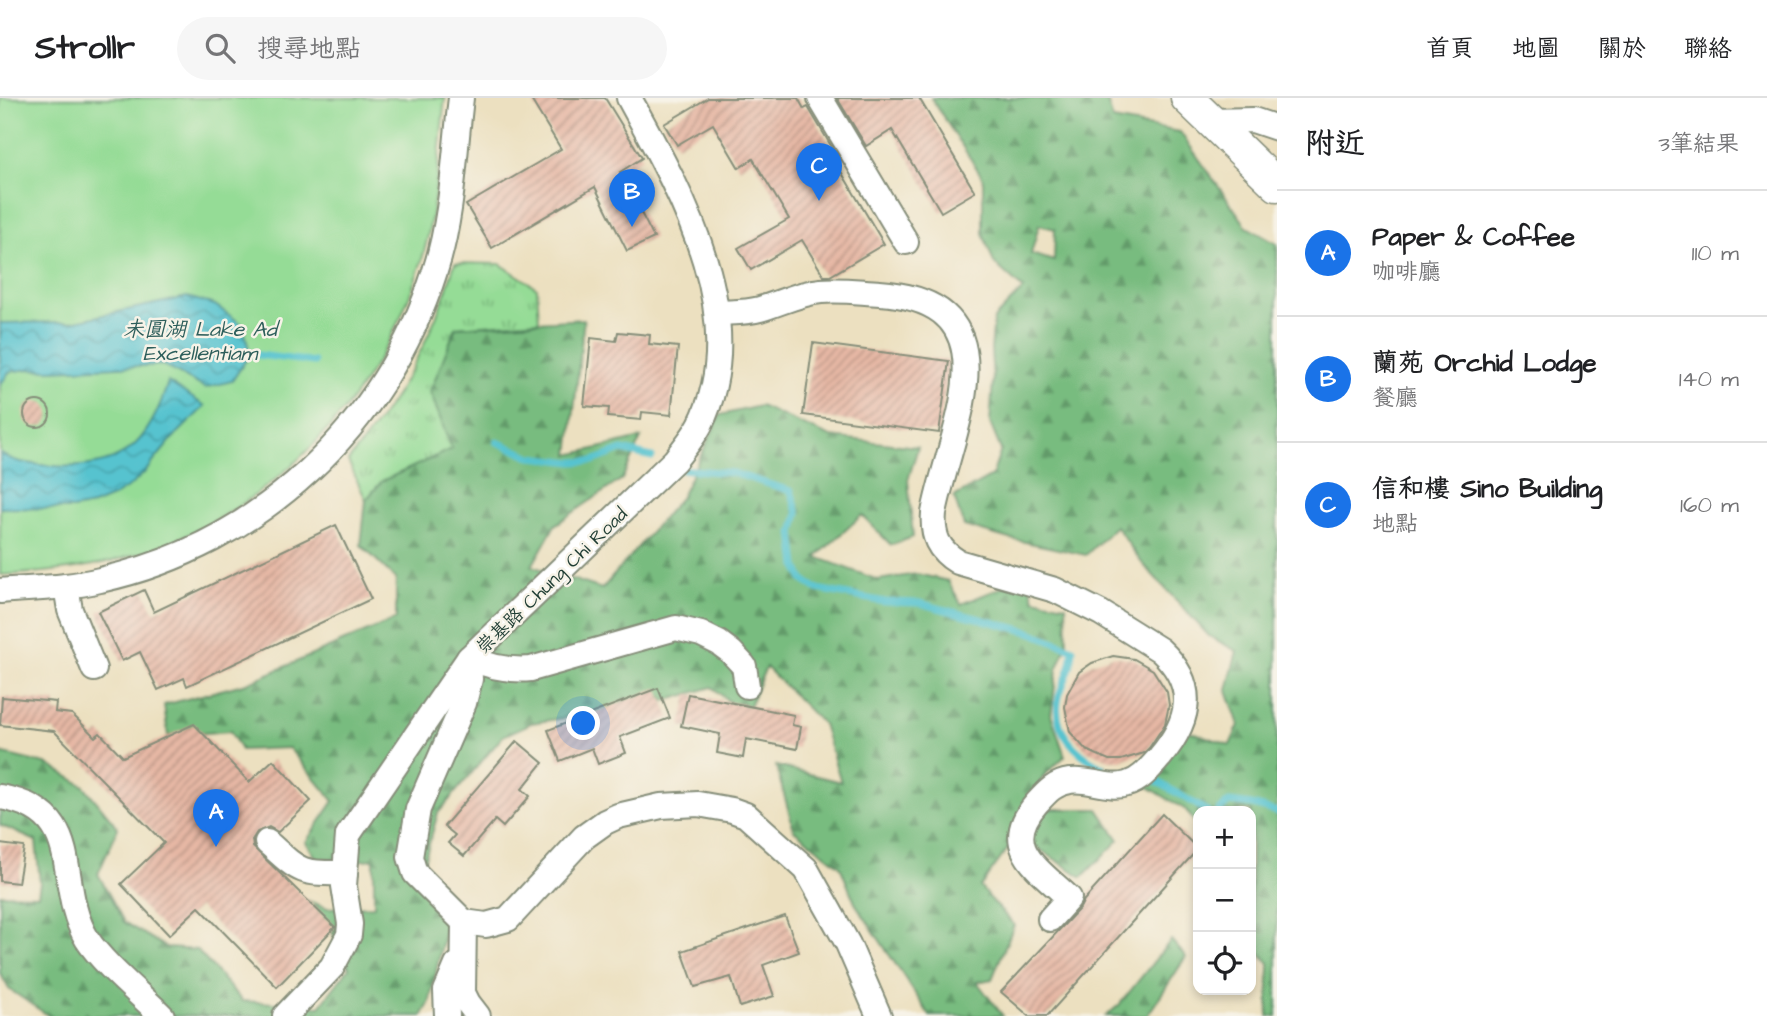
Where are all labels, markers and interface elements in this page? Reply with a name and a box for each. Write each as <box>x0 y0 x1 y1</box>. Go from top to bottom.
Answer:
search box <box>177 17 667 80</box>
text: Strollr <box>35 25 135 71</box>
icon: search <box>201 29 239 67</box>
text: 搜尋地點 <box>257 31 361 67</box>
text: 首頁 <box>1426 32 1474 66</box>
text: 地圖 <box>1512 32 1560 66</box>
text: 關於 <box>1598 32 1646 66</box>
text: 聯絡 <box>1684 32 1732 66</box>
text: 附近 <box>1305 123 1365 165</box>
text: 3筆結果 <box>1658 128 1739 160</box>
pin: C <box>796 143 842 201</box>
pin: B <box>609 169 655 227</box>
text: Paper & Coffee <box>1372 219 1575 255</box>
text: A <box>1321 237 1335 269</box>
text: 110 m <box>1691 237 1739 269</box>
text: 咖啡廳 <box>1372 256 1441 288</box>
water label: 未圓湖 Lake Ad Excellentiam <box>123 315 281 368</box>
text: 蘭苑 Orchid Lodge <box>1372 345 1597 381</box>
text: B <box>1320 363 1336 395</box>
text: 140 m <box>1679 363 1739 395</box>
text: 餐廳 <box>1372 382 1418 414</box>
text: 信和樓 Sino Building <box>1372 471 1602 507</box>
text: C <box>1320 489 1336 521</box>
text: 160 m <box>1680 489 1739 521</box>
street label: 崇基路 Chung Chi Road <box>470 501 635 661</box>
text: 地點 <box>1372 508 1418 540</box>
your location <box>566 706 600 740</box>
pin: A <box>193 789 239 847</box>
map controls <box>1193 806 1256 995</box>
button: + <box>1193 806 1256 869</box>
button: − <box>1193 869 1256 932</box>
button: locate <box>1193 932 1256 995</box>

